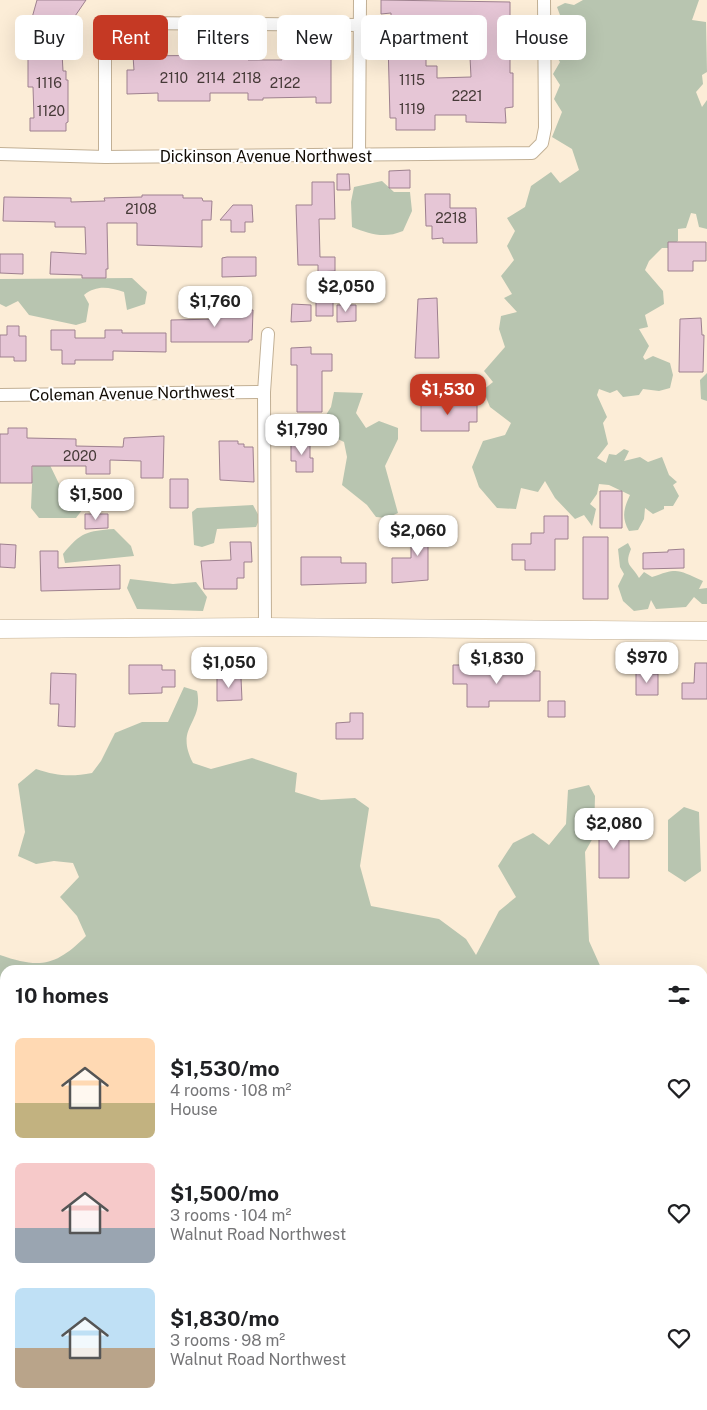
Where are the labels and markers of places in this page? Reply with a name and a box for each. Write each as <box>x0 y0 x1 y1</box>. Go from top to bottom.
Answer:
pin: $2,050 <box>305 270 387 313</box>
pin: $1,760 <box>174 286 256 328</box>
pin: $1,530 <box>407 374 489 416</box>
pin: $1,790 <box>261 414 343 456</box>
pin: $1,500 <box>55 478 137 521</box>
pin: $2,060 <box>377 514 459 557</box>
pin: $1,830 <box>456 642 538 685</box>
pin: $970 <box>617 642 677 684</box>
pin: $1,050 <box>188 646 270 689</box>
pin: $2,080 <box>573 808 655 850</box>

